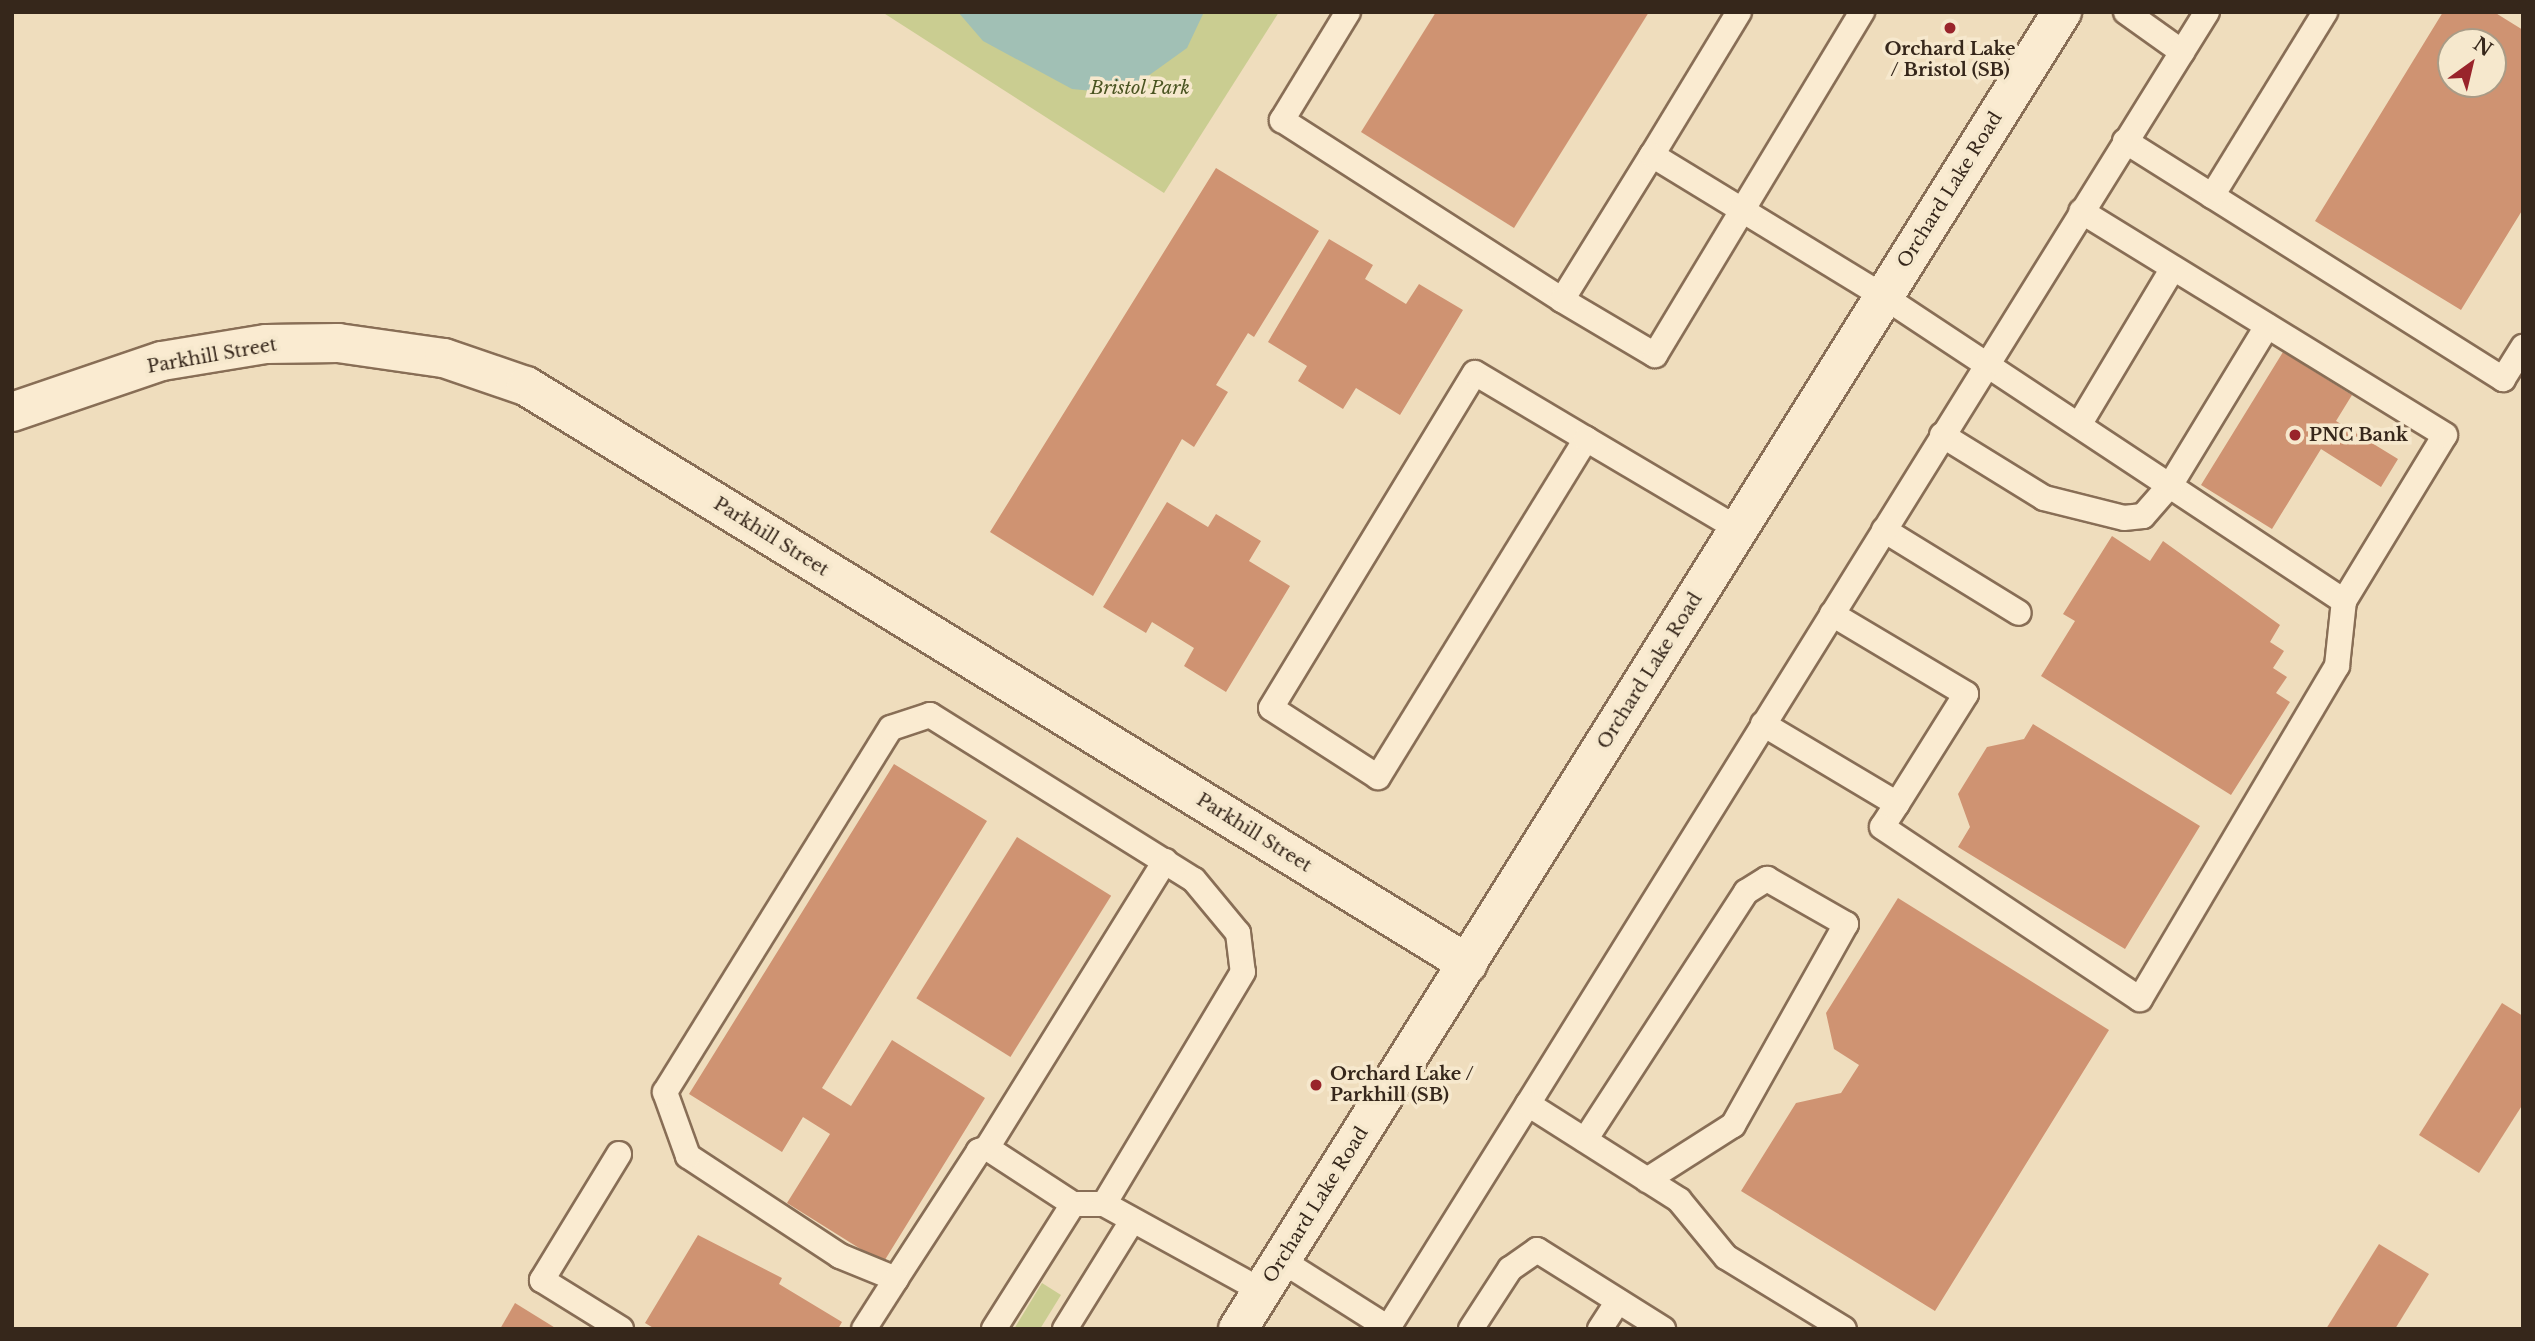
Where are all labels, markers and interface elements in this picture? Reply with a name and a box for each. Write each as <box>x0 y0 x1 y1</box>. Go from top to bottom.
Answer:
marker: Orchard Lake / Bristol (SB) <box>1942 20 1958 36</box>
north arrow <box>2437 28 2507 98</box>
text: N <box>2469 32 2497 61</box>
place label: Orchard Lake / Bristol (SB) <box>1884 39 2016 82</box>
park label: Bristol Park <box>1090 77 1190 99</box>
street label: Orchard Lake Road <box>1893 108 2007 272</box>
street label: Parkhill Street <box>145 334 279 378</box>
place label: PNC Bank <box>2309 424 2408 446</box>
marker: PNC Bank <box>2287 427 2303 443</box>
street label: Parkhill Street <box>710 493 832 581</box>
street label: Orchard Lake Road <box>1593 589 1707 753</box>
street label: Parkhill Street <box>1193 789 1315 877</box>
place label: Orchard Lake / Parkhill (SB) <box>1330 1064 1475 1106</box>
marker: Orchard Lake / Parkhill (SB) <box>1308 1077 1324 1093</box>
street label: Orchard Lake Road <box>1259 1123 1373 1287</box>

